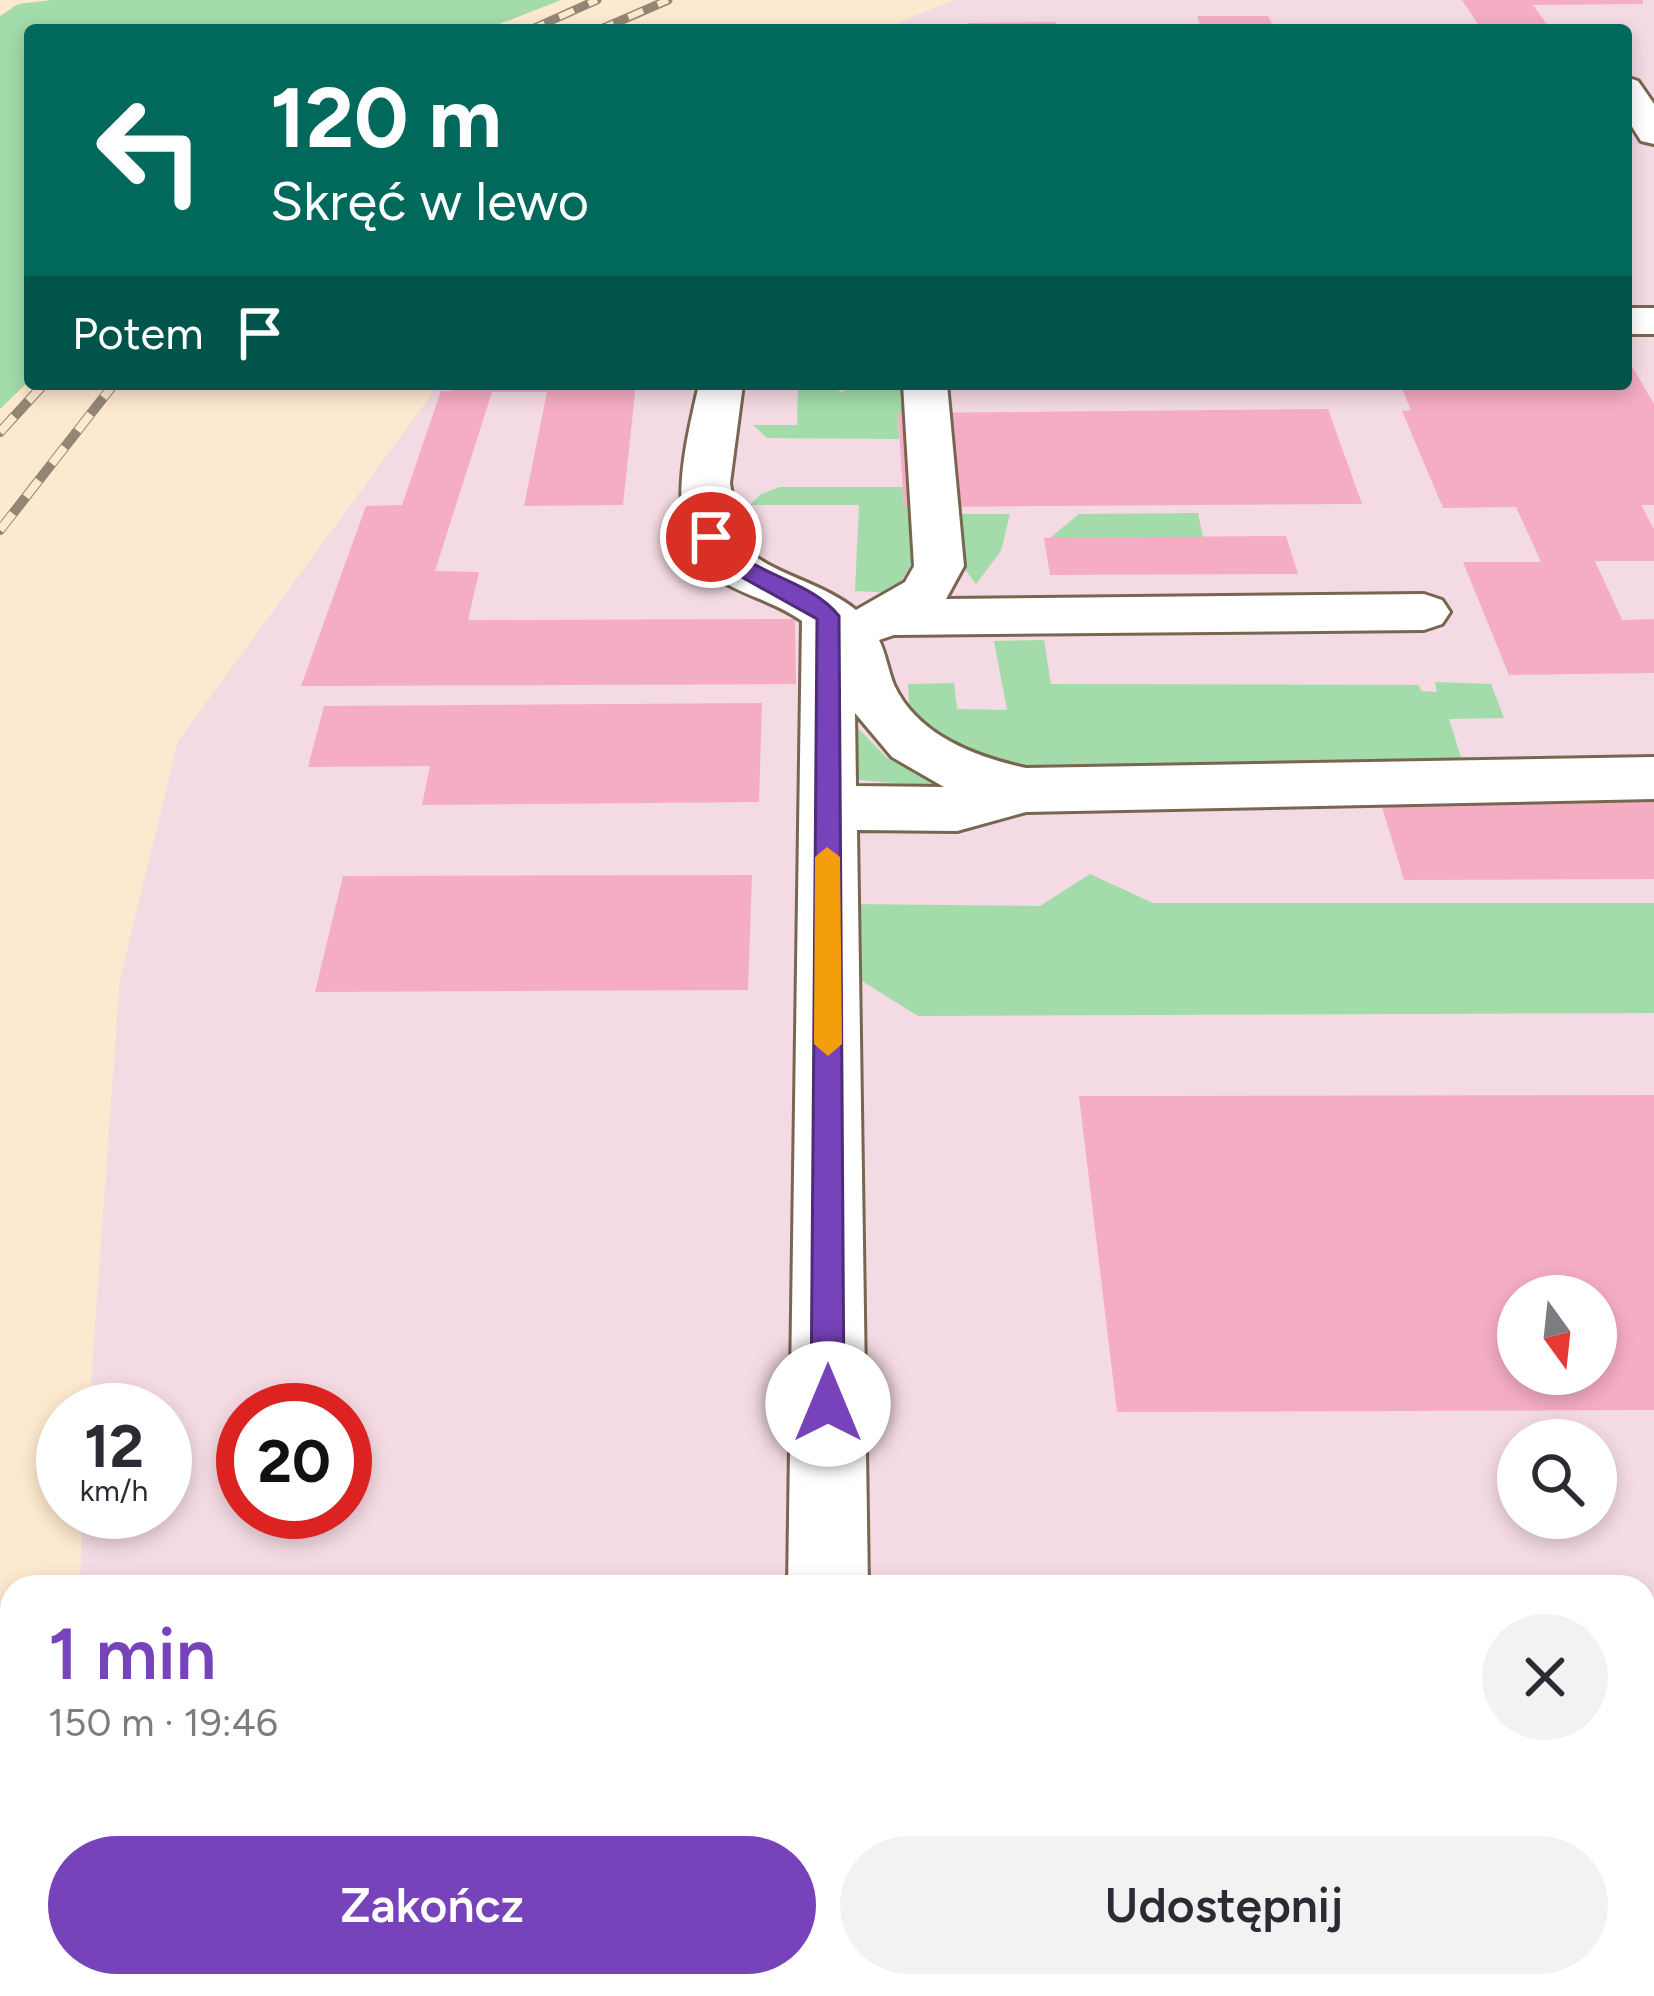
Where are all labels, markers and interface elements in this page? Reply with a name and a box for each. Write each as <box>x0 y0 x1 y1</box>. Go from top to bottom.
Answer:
text: 120 m <box>270 67 502 168</box>
icon: left <box>72 72 228 228</box>
text: Skręć w lewo <box>270 169 589 234</box>
icon: arrive <box>227 300 293 366</box>
text: Potem <box>72 306 203 360</box>
pin <box>660 486 762 588</box>
icon: arrive <box>678 504 744 570</box>
north arrow <box>1497 1275 1617 1395</box>
map controls <box>1497 1275 1617 1539</box>
position arrow <box>765 1341 891 1467</box>
speed limit sign: 20 <box>216 1383 372 1539</box>
text: 12 <box>84 1410 144 1482</box>
button: search <box>1497 1419 1617 1539</box>
text: km/h <box>80 1472 148 1509</box>
text: 1 min <box>48 1611 216 1697</box>
button: close <box>1482 1614 1608 1740</box>
text: 150 m · 19:46 <box>48 1699 278 1746</box>
button: Zakończ <box>48 1836 816 1974</box>
button: Udostępnij <box>840 1836 1608 1974</box>

